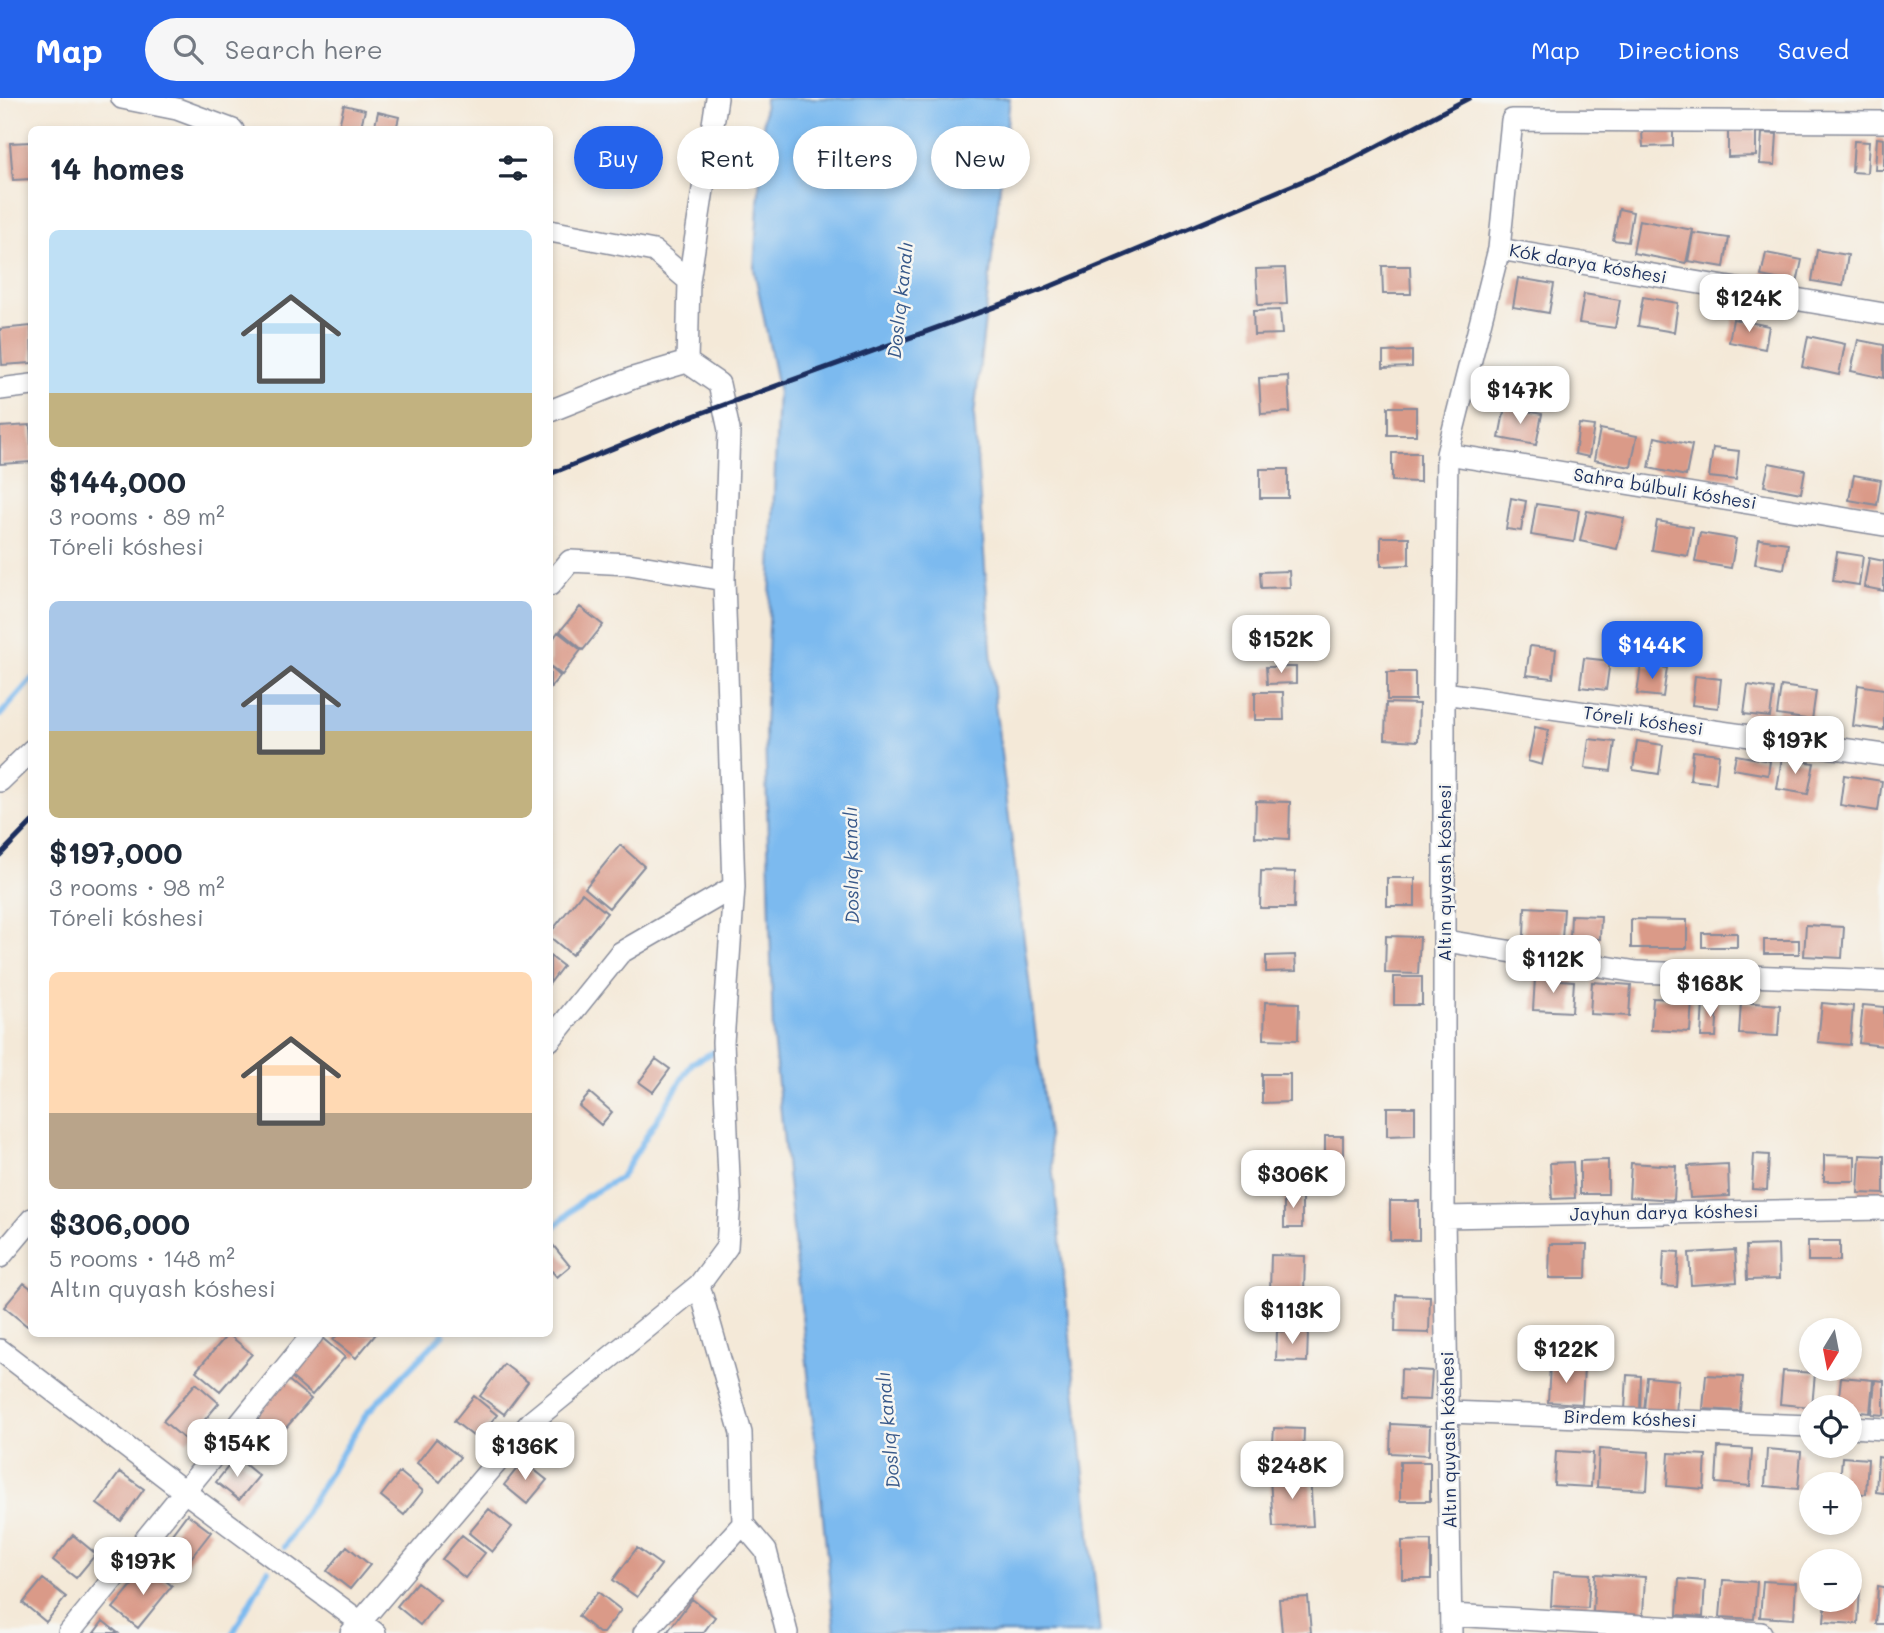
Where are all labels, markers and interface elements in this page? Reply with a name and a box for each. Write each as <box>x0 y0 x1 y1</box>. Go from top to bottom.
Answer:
search box <box>145 18 635 81</box>
text: Map <box>35 28 103 71</box>
icon: search <box>169 30 207 68</box>
text: Search here <box>225 32 383 66</box>
text: Map <box>1531 34 1580 65</box>
text: Directions <box>1618 34 1740 65</box>
text: Saved <box>1778 34 1849 65</box>
chip: Buy <box>574 126 663 189</box>
chip: Rent <box>677 126 779 189</box>
chip: Filters <box>793 126 917 189</box>
chip: New <box>931 126 1030 189</box>
text: 14 homes <box>49 148 185 188</box>
icon: filters <box>494 149 532 187</box>
street label: Kók darya kóshesi <box>1508 237 1669 289</box>
water label: Doslıq kanalı <box>881 240 918 360</box>
pin: $124K <box>1700 274 1798 334</box>
icon: home <box>228 276 354 402</box>
text: $124K <box>1716 282 1782 312</box>
pin: $147K <box>1471 366 1569 426</box>
text: $147K <box>1487 374 1553 404</box>
text: $144,000 <box>49 461 186 501</box>
street label: Sahra búlbuli kóshesi <box>1572 462 1758 514</box>
text: 3 rooms · 89 m² <box>49 501 225 531</box>
text: Tóreli kóshesi <box>49 531 204 561</box>
pin: $152K <box>1232 616 1330 675</box>
pin: $144K <box>1603 622 1701 681</box>
text: $152K <box>1248 623 1314 653</box>
text: $144K <box>1618 629 1686 659</box>
icon: home <box>228 647 354 773</box>
street label: Tóreli kóshesi <box>1581 700 1705 740</box>
pin: $197K <box>1746 716 1844 776</box>
text: $197K <box>1762 724 1828 754</box>
street label: Altın quyash kóshesi <box>1432 784 1456 962</box>
water label: Doslıq kanalı <box>837 806 864 924</box>
text: $197,000 <box>49 832 183 872</box>
text: 3 rooms · 98 m² <box>49 872 225 902</box>
text: Tóreli kóshesi <box>49 902 204 932</box>
pin: $112K <box>1504 936 1602 995</box>
text: $112K <box>1522 943 1584 973</box>
pin: $168K <box>1661 960 1759 1019</box>
text: $168K <box>1676 967 1744 997</box>
icon: home <box>228 1018 354 1144</box>
pin: $306K <box>1244 1150 1342 1210</box>
text: $306K <box>1257 1158 1329 1188</box>
street label: Jayhun darya kóshesi <box>1569 1198 1759 1226</box>
text: $306,000 <box>49 1203 190 1243</box>
text: 5 rooms · 148 m² <box>49 1243 235 1273</box>
text: Altın quyash kóshesi <box>49 1273 276 1303</box>
pin: $113K <box>1243 1286 1341 1346</box>
text: $113K <box>1260 1294 1324 1324</box>
north arrow <box>1799 1318 1862 1381</box>
map controls <box>1799 1318 1862 1612</box>
pin: $122K <box>1517 1326 1615 1385</box>
text: $122K <box>1533 1333 1599 1363</box>
street label: Altın quyash kóshesi <box>1434 1351 1462 1529</box>
water label: Doslıq kanalı <box>870 1370 905 1490</box>
button: locate <box>1799 1395 1862 1458</box>
street label: Birdem kóshesi <box>1563 1404 1697 1432</box>
pin: $154K <box>188 1420 286 1479</box>
pin: $136K <box>476 1422 574 1482</box>
text: $154K <box>203 1427 271 1457</box>
text: $136K <box>491 1430 559 1460</box>
pin: $248K <box>1243 1442 1341 1501</box>
text: $248K <box>1256 1449 1328 1479</box>
button: + <box>1799 1472 1862 1535</box>
pin: $197K <box>94 1538 192 1597</box>
text: $197K <box>110 1545 176 1575</box>
button: − <box>1799 1549 1862 1612</box>

